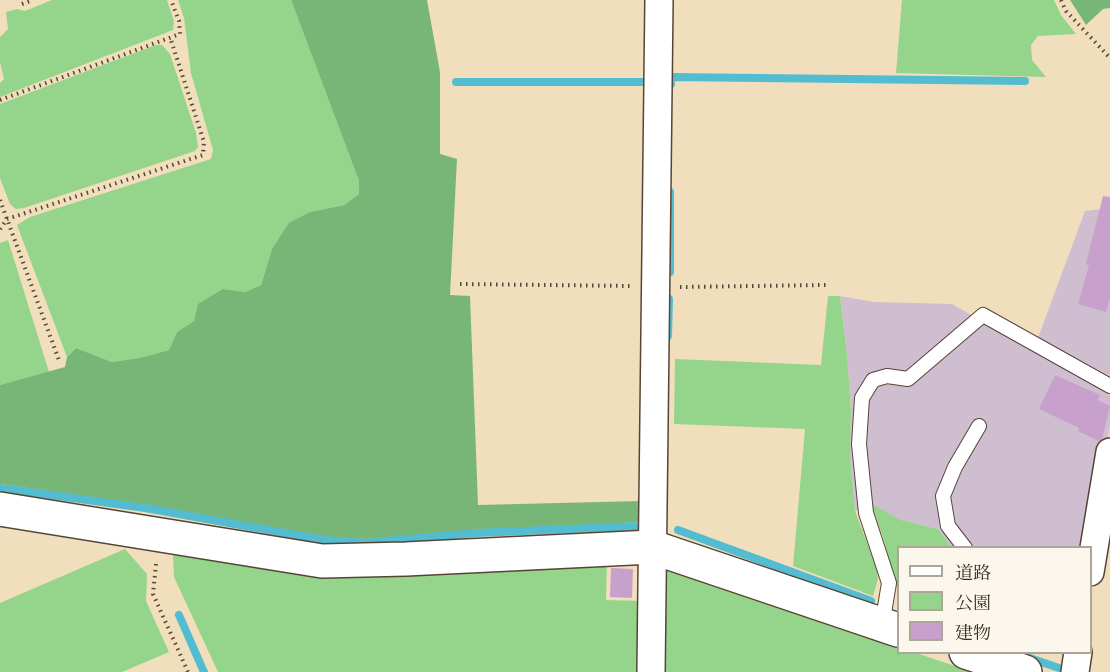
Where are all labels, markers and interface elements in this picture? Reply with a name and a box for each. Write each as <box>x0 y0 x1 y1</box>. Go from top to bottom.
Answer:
legend <box>897 546 1092 654</box>
text: 道路 <box>955 561 991 584</box>
text: 公園 <box>955 591 991 614</box>
text: 建物 <box>955 621 991 644</box>

